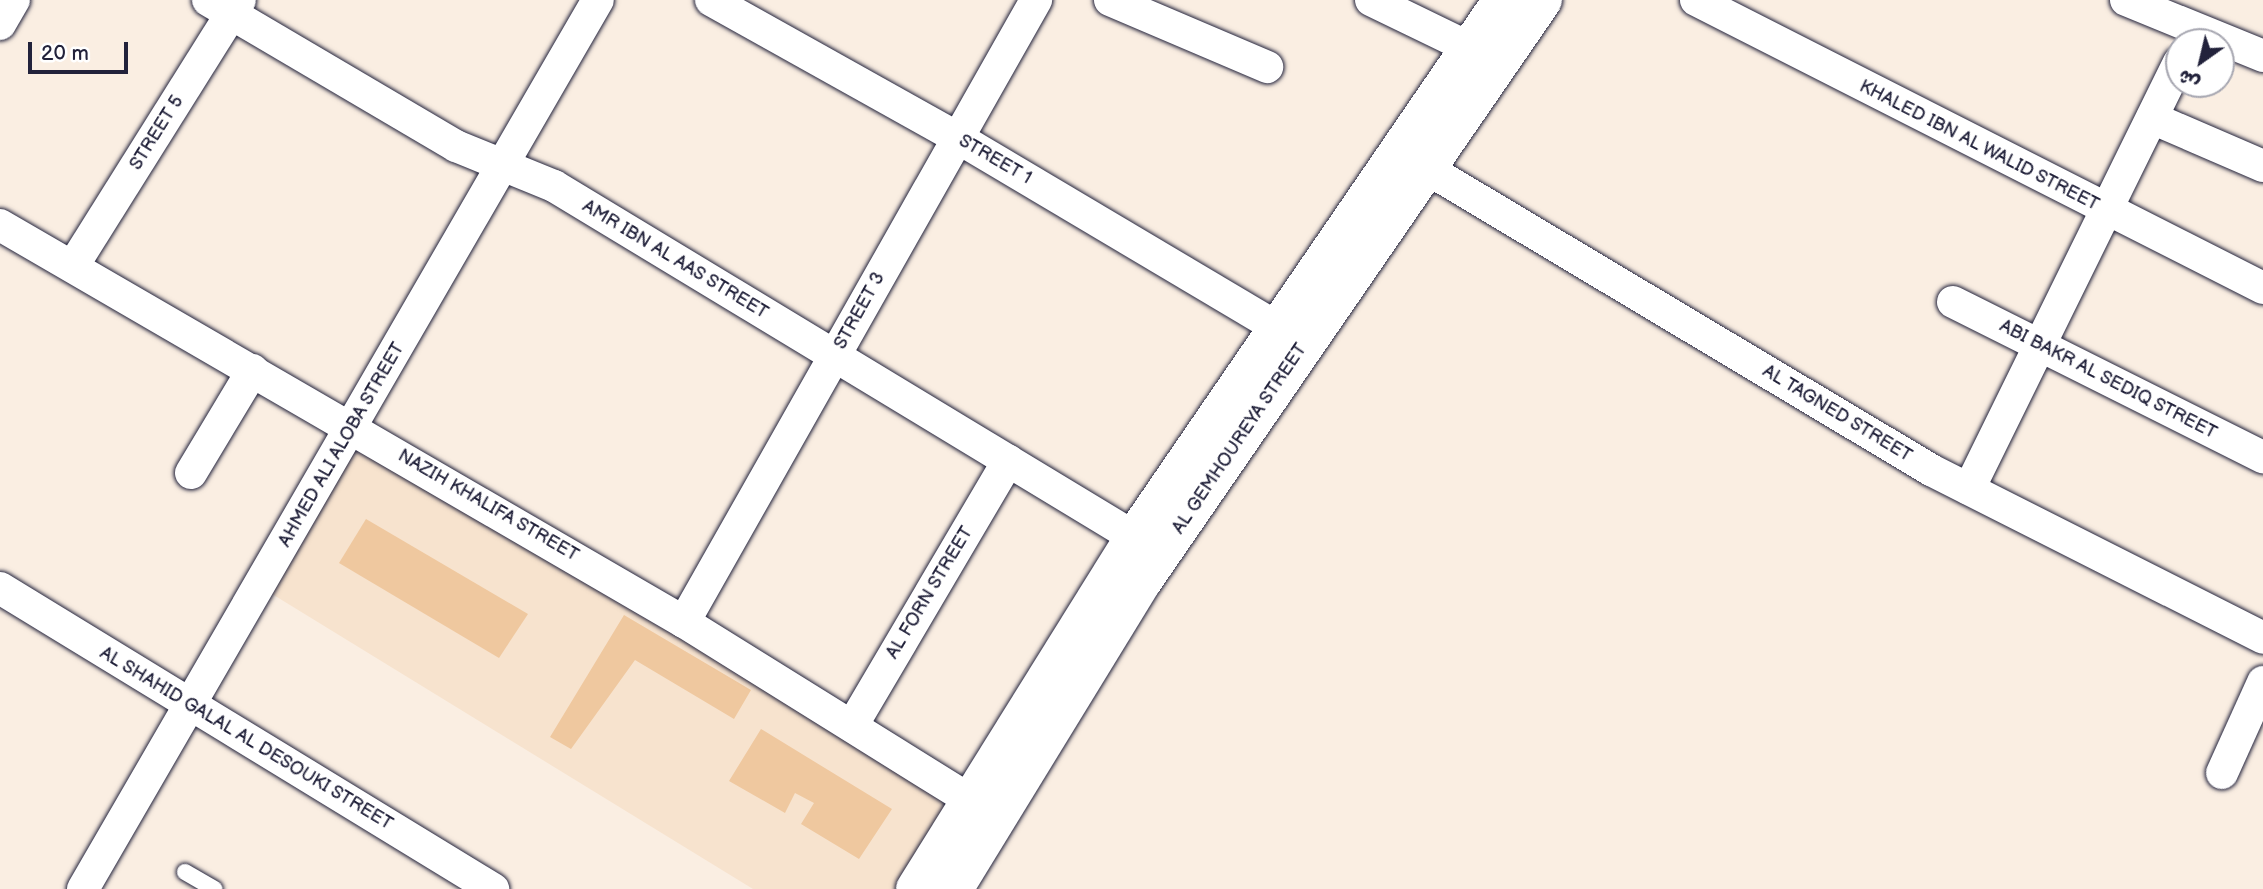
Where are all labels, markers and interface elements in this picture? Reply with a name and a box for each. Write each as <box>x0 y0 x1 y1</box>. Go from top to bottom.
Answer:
scale bar <box>32 28 131 72</box>
north arrow <box>2165 28 2235 98</box>
text: 20 m <box>41 41 89 66</box>
text: ش <box>2174 64 2204 95</box>
street label: KHALED IBN AL WALID STREET <box>1855 76 2103 216</box>
street label: STREET 5 <box>126 92 188 174</box>
street label: STREET 1 <box>955 131 1035 189</box>
street label: AMR IBN AL AAS STREET <box>578 196 772 324</box>
street label: STREET 3 <box>830 269 890 353</box>
street label: ABI BAKR AL SEDIQ STREET <box>1995 316 2221 444</box>
street label: AHMED ALI ALOBA STREET <box>274 339 410 551</box>
street label: AL GEMHOUREYA STREET <box>1168 340 1312 538</box>
street label: AL TAGNED STREET <box>1758 361 1916 467</box>
street label: NAZIH KHALIFA STREET <box>394 445 582 567</box>
street label: AL FORN STREET <box>882 523 978 663</box>
street label: AL SHAHID GALAL AL DESOUKI STREET <box>95 643 397 835</box>

